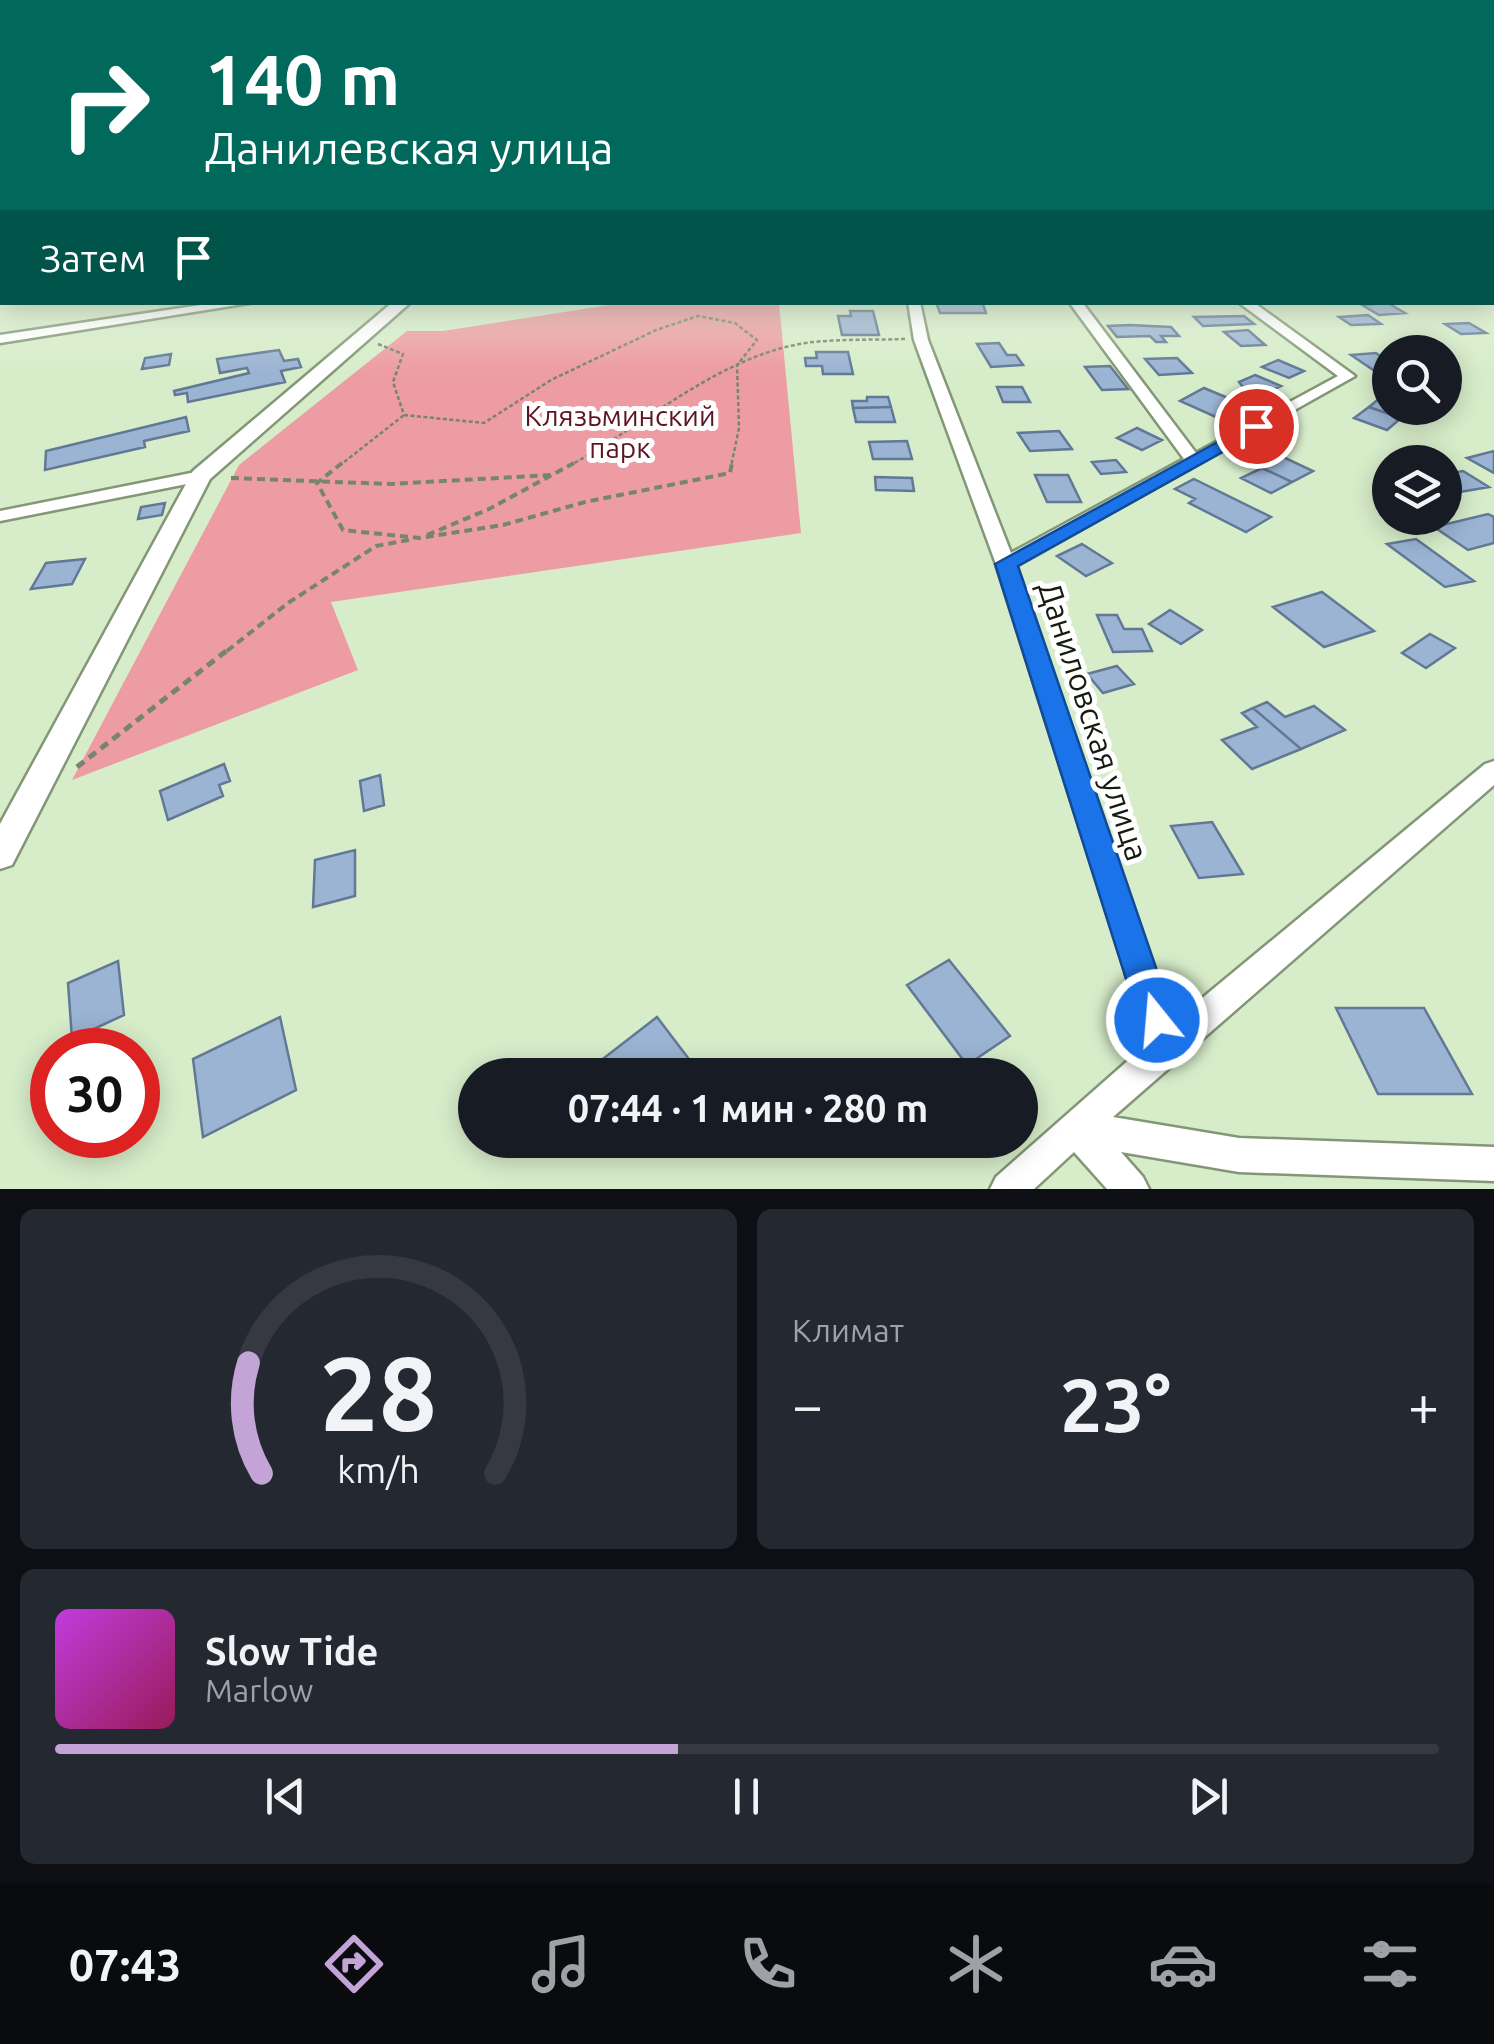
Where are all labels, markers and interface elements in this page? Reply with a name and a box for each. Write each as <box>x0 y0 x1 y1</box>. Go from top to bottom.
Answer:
icon: right <box>40 40 170 170</box>
text: 140 m <box>205 40 400 118</box>
text: Данилевская улица <box>205 122 613 173</box>
icon: arrive <box>166 230 221 285</box>
text: Затем <box>40 237 146 279</box>
map controls <box>1372 335 1462 535</box>
button: search <box>1372 335 1462 425</box>
pin <box>1214 384 1299 469</box>
icon: arrive <box>1229 399 1284 454</box>
park label: Клязьминский парк <box>525 400 715 463</box>
button: layers <box>1372 445 1462 535</box>
street label: Даниловская улица <box>1032 577 1156 865</box>
position arrow <box>1105 968 1209 1072</box>
speed limit sign: 30 <box>30 1028 160 1158</box>
text: 07:44 · 1 мин · 280 m <box>568 1087 928 1129</box>
text: Климат <box>792 1312 904 1348</box>
text: 28 <box>320 1334 437 1451</box>
text: 23° <box>1060 1362 1171 1446</box>
text: − <box>792 1374 823 1435</box>
text: + <box>1408 1374 1439 1435</box>
text: km/h <box>337 1450 420 1490</box>
text: Slow Tide <box>205 1630 378 1672</box>
text: Marlow <box>205 1672 313 1708</box>
icon: previous <box>258 1769 313 1824</box>
icon: pause <box>719 1769 774 1824</box>
icon: next <box>1181 1769 1236 1824</box>
icon: directions <box>319 1929 389 1999</box>
icon: music <box>526 1929 596 1999</box>
icon: phone <box>733 1929 803 1999</box>
icon: climate <box>941 1929 1011 1999</box>
icon: car <box>1148 1929 1218 1999</box>
icon: filters <box>1355 1929 1425 1999</box>
text: 07:43 <box>69 1939 181 1990</box>

